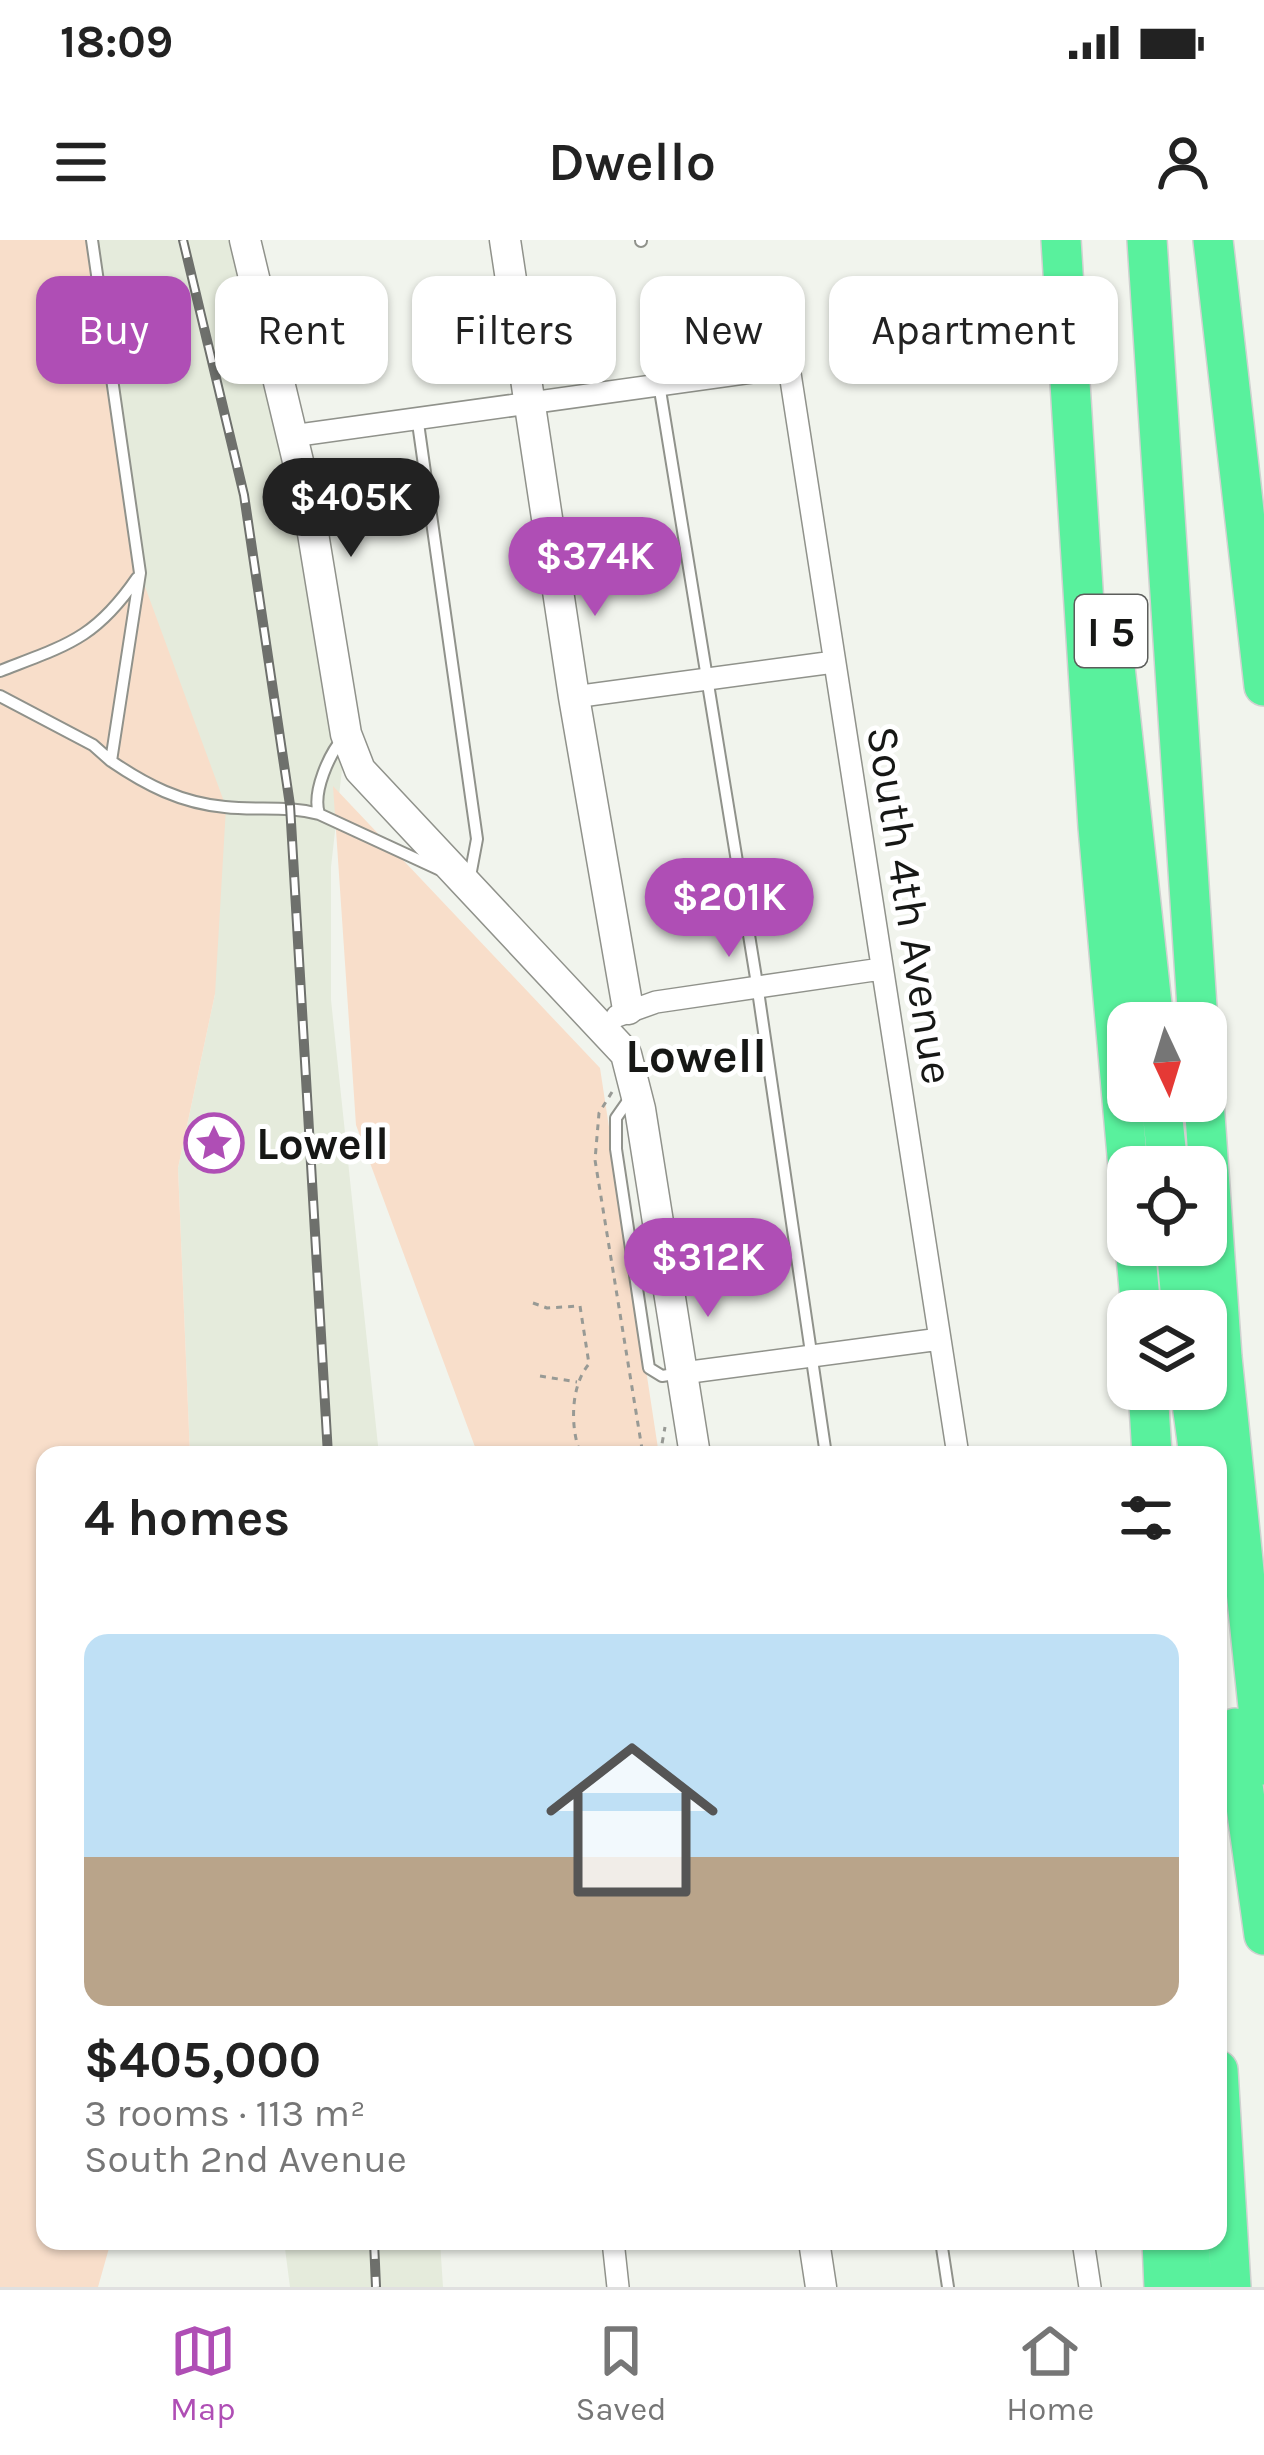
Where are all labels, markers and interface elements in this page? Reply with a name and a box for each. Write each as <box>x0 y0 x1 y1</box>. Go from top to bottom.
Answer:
text: 18:09 <box>60 16 173 68</box>
icon: menu <box>48 129 114 195</box>
icon: person <box>1150 129 1216 195</box>
text: Dwello <box>548 130 716 194</box>
chip: Buy <box>36 276 191 384</box>
chip: Rent <box>215 276 388 384</box>
chip: Filters <box>412 276 616 384</box>
chip: New <box>640 276 805 384</box>
chip: Apartment <box>829 276 1118 384</box>
pin: $405K <box>267 458 435 560</box>
text: $405K <box>290 474 412 520</box>
pin: $374K <box>511 517 679 619</box>
text: $374K <box>535 533 655 579</box>
road number: I 5 <box>1075 595 1147 667</box>
street label: South 4th Avenue <box>856 722 964 1088</box>
pin: $201K <box>645 858 813 960</box>
text: $201K <box>672 874 786 920</box>
north arrow <box>1107 1002 1227 1122</box>
map controls <box>1107 1002 1227 1410</box>
district label: Lowell <box>625 1028 767 1084</box>
place icon: Lowell <box>183 1112 245 1174</box>
place label: Lowell <box>256 1118 389 1170</box>
button: locate <box>1107 1146 1227 1266</box>
pin: $312K <box>624 1218 792 1320</box>
text: $312K <box>651 1234 765 1280</box>
button: layers <box>1107 1290 1227 1410</box>
icon: filters <box>1113 1485 1179 1551</box>
text: 4 homes <box>84 1488 290 1548</box>
icon: home <box>524 1712 740 1928</box>
text: $405,000 <box>84 2030 321 2090</box>
text: 3 rooms · 113 m² <box>84 2090 366 2136</box>
text: South 2nd Avenue <box>84 2136 407 2182</box>
tab: Map <box>170 2318 236 2428</box>
tab: Saved <box>575 2318 667 2428</box>
tab: Home <box>1006 2318 1094 2428</box>

